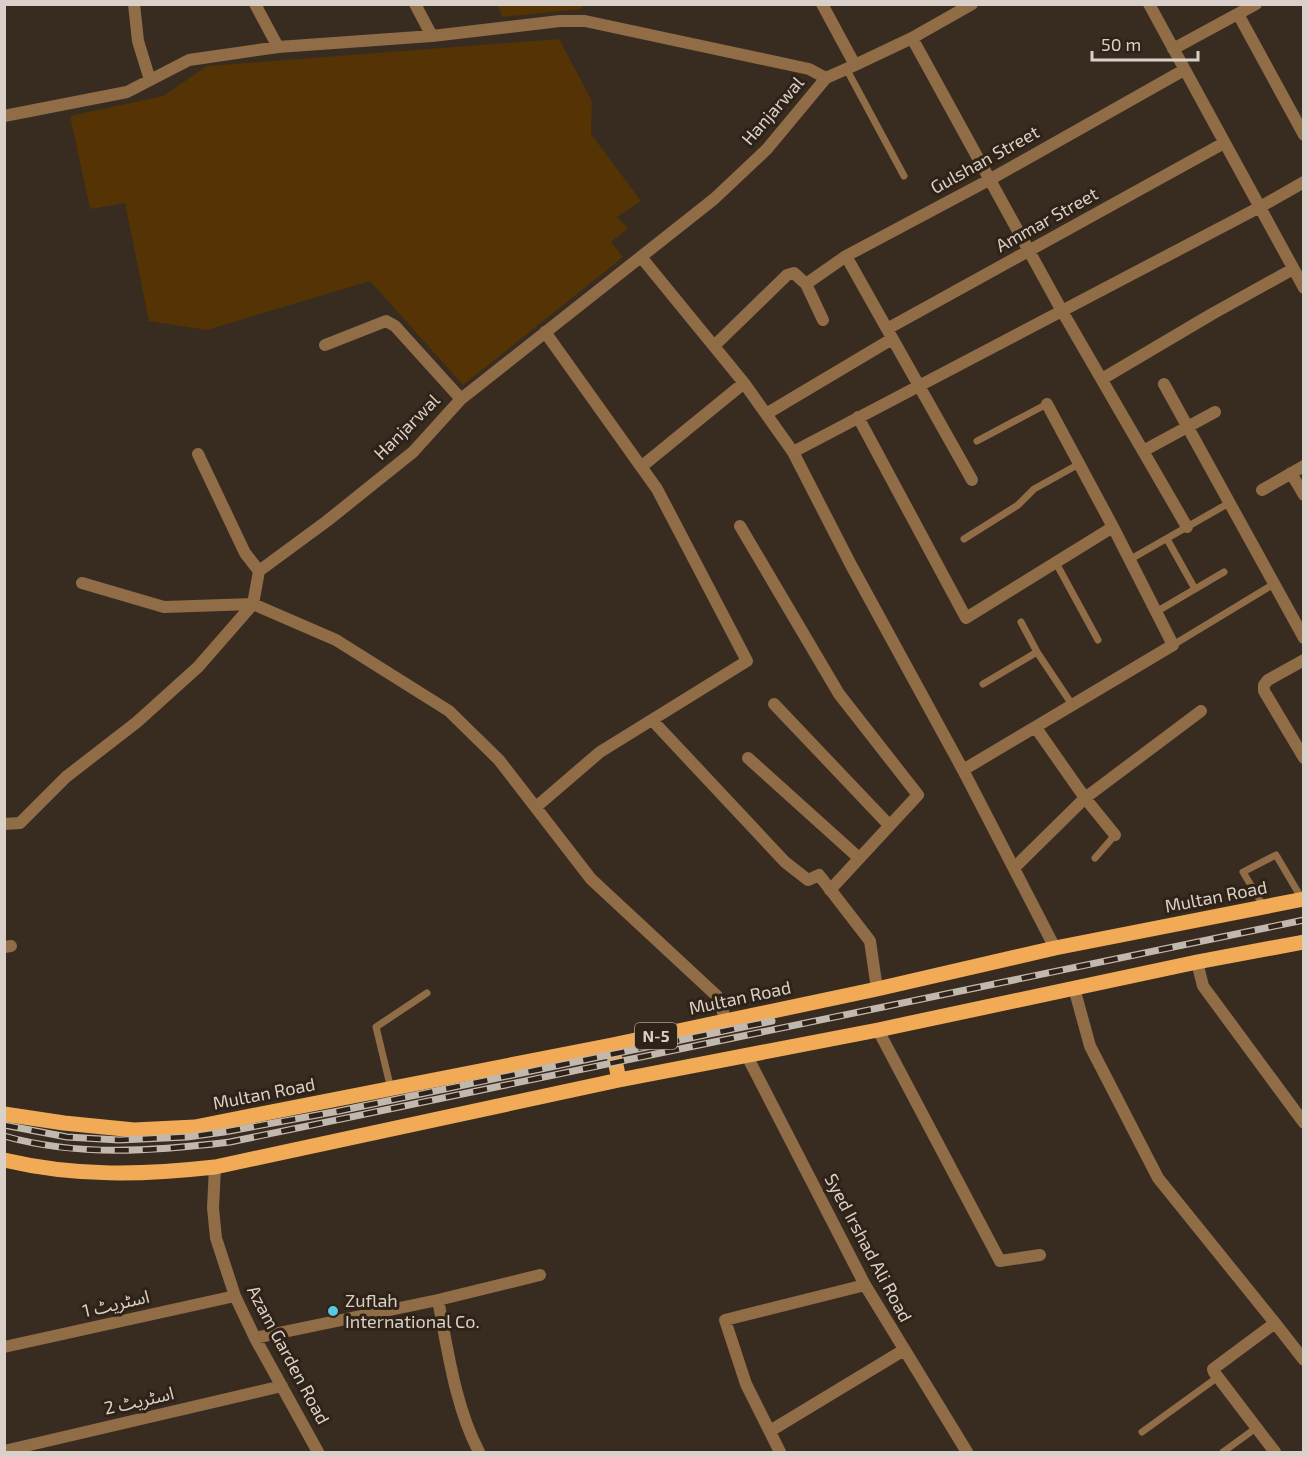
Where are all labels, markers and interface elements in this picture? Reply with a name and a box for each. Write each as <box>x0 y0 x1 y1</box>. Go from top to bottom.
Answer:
scale bar <box>1092 24 1198 62</box>
text: 50 m <box>1101 33 1141 55</box>
street label: Hanjarwal <box>736 71 809 149</box>
street label: Gulshan Street <box>926 120 1043 198</box>
street label: Ammar Street <box>992 182 1102 256</box>
street label: Hanjarwal <box>369 388 444 464</box>
street label: Multan Road <box>1163 875 1269 917</box>
street label: Multan Road <box>687 975 793 1019</box>
road number: N-5 <box>635 1023 677 1049</box>
street label: Multan Road <box>211 1072 317 1114</box>
street label: Syed Irshad Ali Road <box>820 1169 917 1326</box>
street label: Azam Garden Road <box>243 1281 335 1428</box>
street label: اسٹریٹ 1 <box>80 1285 152 1322</box>
place label: Zuflah International Co. <box>345 1289 480 1332</box>
marker: Zuflah International Co. <box>326 1304 340 1318</box>
street label: اسٹریٹ 2 <box>102 1381 176 1420</box>

